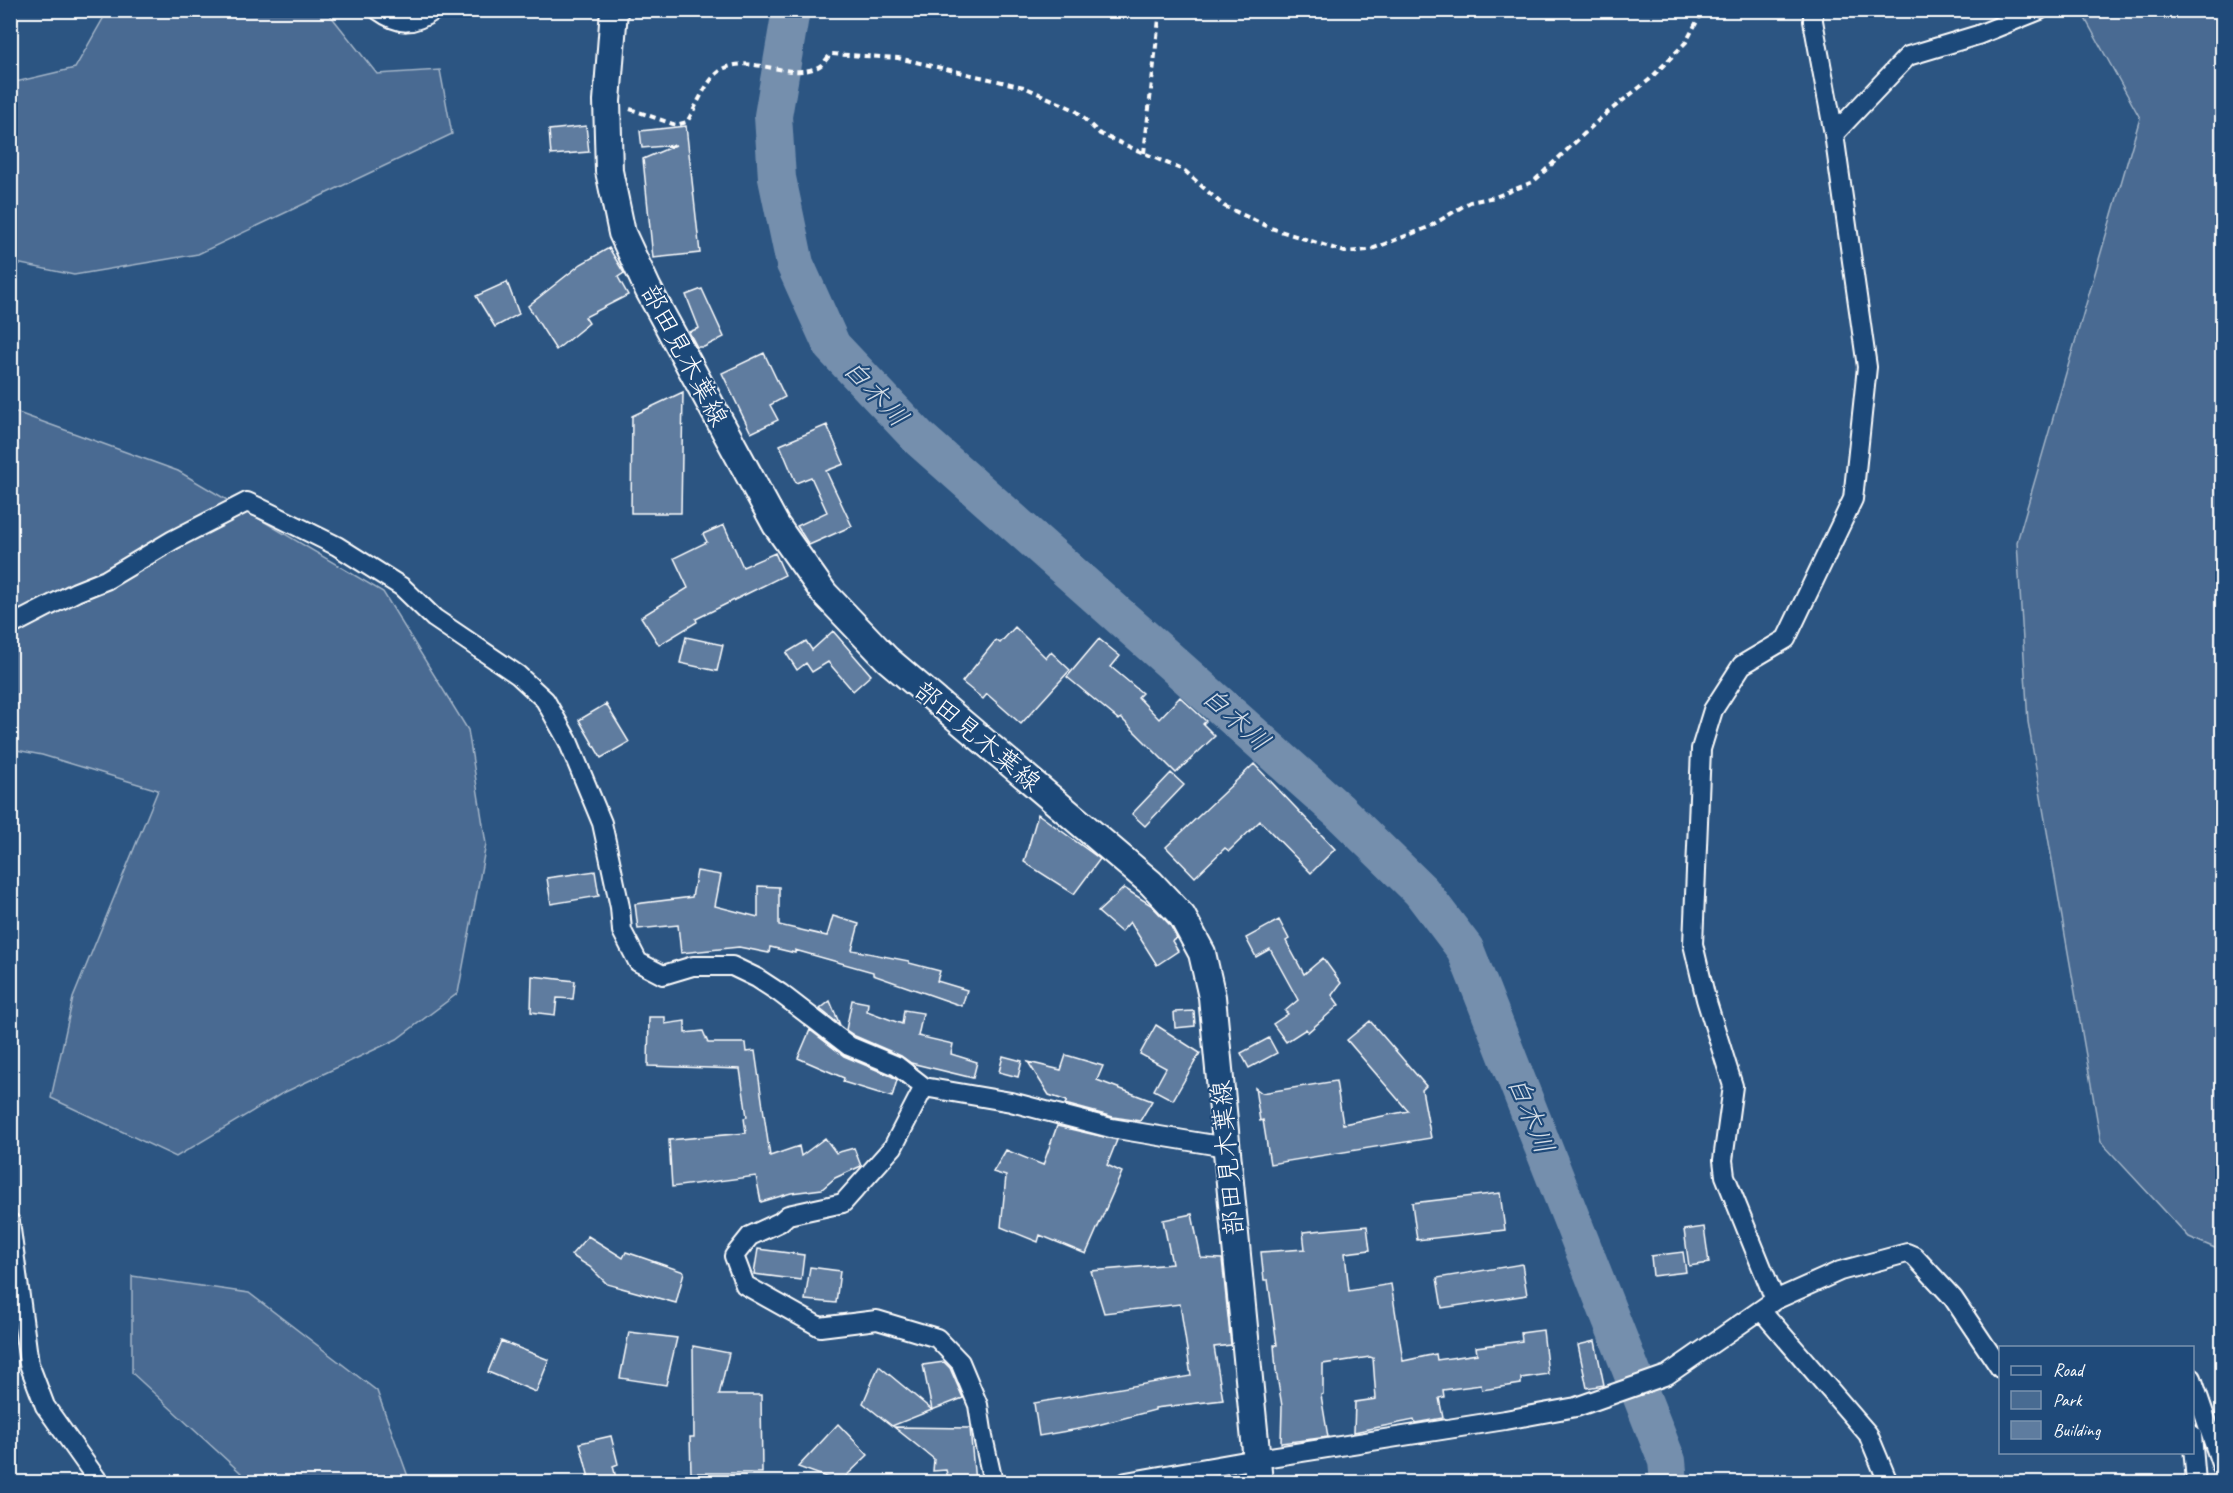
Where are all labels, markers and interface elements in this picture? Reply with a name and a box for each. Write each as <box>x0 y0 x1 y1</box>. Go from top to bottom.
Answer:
street label: 部田見木葉線 <box>633 279 736 432</box>
water label: 白木川 <box>836 352 916 434</box>
street label: 部田見木葉線 <box>907 674 1048 799</box>
water label: 白木川 <box>1195 679 1277 759</box>
water label: 白木川 <box>1500 1071 1562 1159</box>
street label: 部田見木葉線 <box>1204 1079 1251 1237</box>
legend <box>1999 1346 2194 1454</box>
text: Road <box>2053 1359 2086 1381</box>
text: Park <box>2053 1389 2083 1411</box>
text: Building <box>2053 1419 2102 1441</box>

